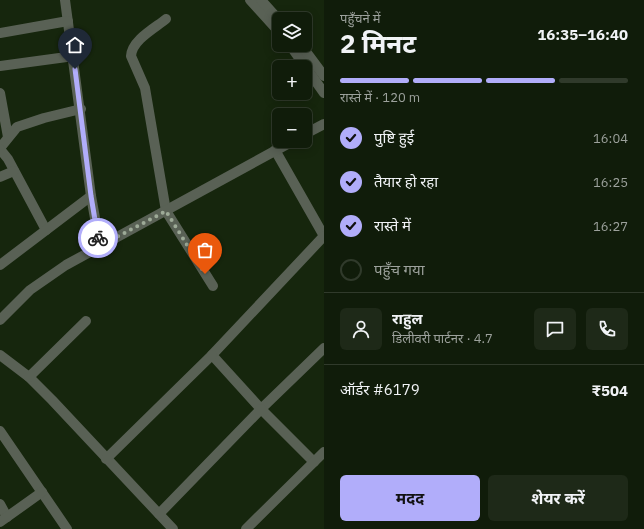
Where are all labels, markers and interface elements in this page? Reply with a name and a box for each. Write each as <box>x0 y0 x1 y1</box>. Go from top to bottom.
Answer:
text: पहुँचने में <box>340 10 381 27</box>
map controls <box>272 12 312 148</box>
button: layers <box>272 12 312 52</box>
text: 16:35–16:40 <box>537 25 628 44</box>
text: 2 मिनट <box>340 26 416 60</box>
pin <box>58 28 92 69</box>
icon: home <box>64 34 86 56</box>
button: + <box>272 60 312 100</box>
text: रास्ते में · 120 m <box>340 89 420 106</box>
button: − <box>272 108 312 148</box>
icon: check <box>340 127 362 149</box>
text: पुष्टि हुई <box>374 128 414 147</box>
text: 16:04 <box>593 130 628 147</box>
icon: check <box>340 171 362 193</box>
text: तैयार हो रहा <box>374 172 438 191</box>
text: 16:25 <box>593 174 628 191</box>
icon: check <box>340 215 362 237</box>
text: रास्ते में <box>374 216 411 235</box>
courier <box>78 218 118 258</box>
text: 16:27 <box>593 218 628 235</box>
icon: bike <box>87 227 109 249</box>
pin <box>188 233 222 274</box>
icon: bag <box>194 239 216 261</box>
text: पहुँच गया <box>374 260 425 279</box>
button: person <box>340 308 382 350</box>
button: chat <box>534 308 576 350</box>
button: phone <box>586 308 628 350</box>
text: राहुल <box>392 309 423 328</box>
text: डिलीवरी पार्टनर · 4.7 <box>392 330 493 347</box>
text: ऑर्डर #6179 <box>340 380 420 399</box>
text: ₹504 <box>592 381 628 400</box>
button: मदद <box>340 475 480 521</box>
button: शेयर करें <box>488 475 628 521</box>

